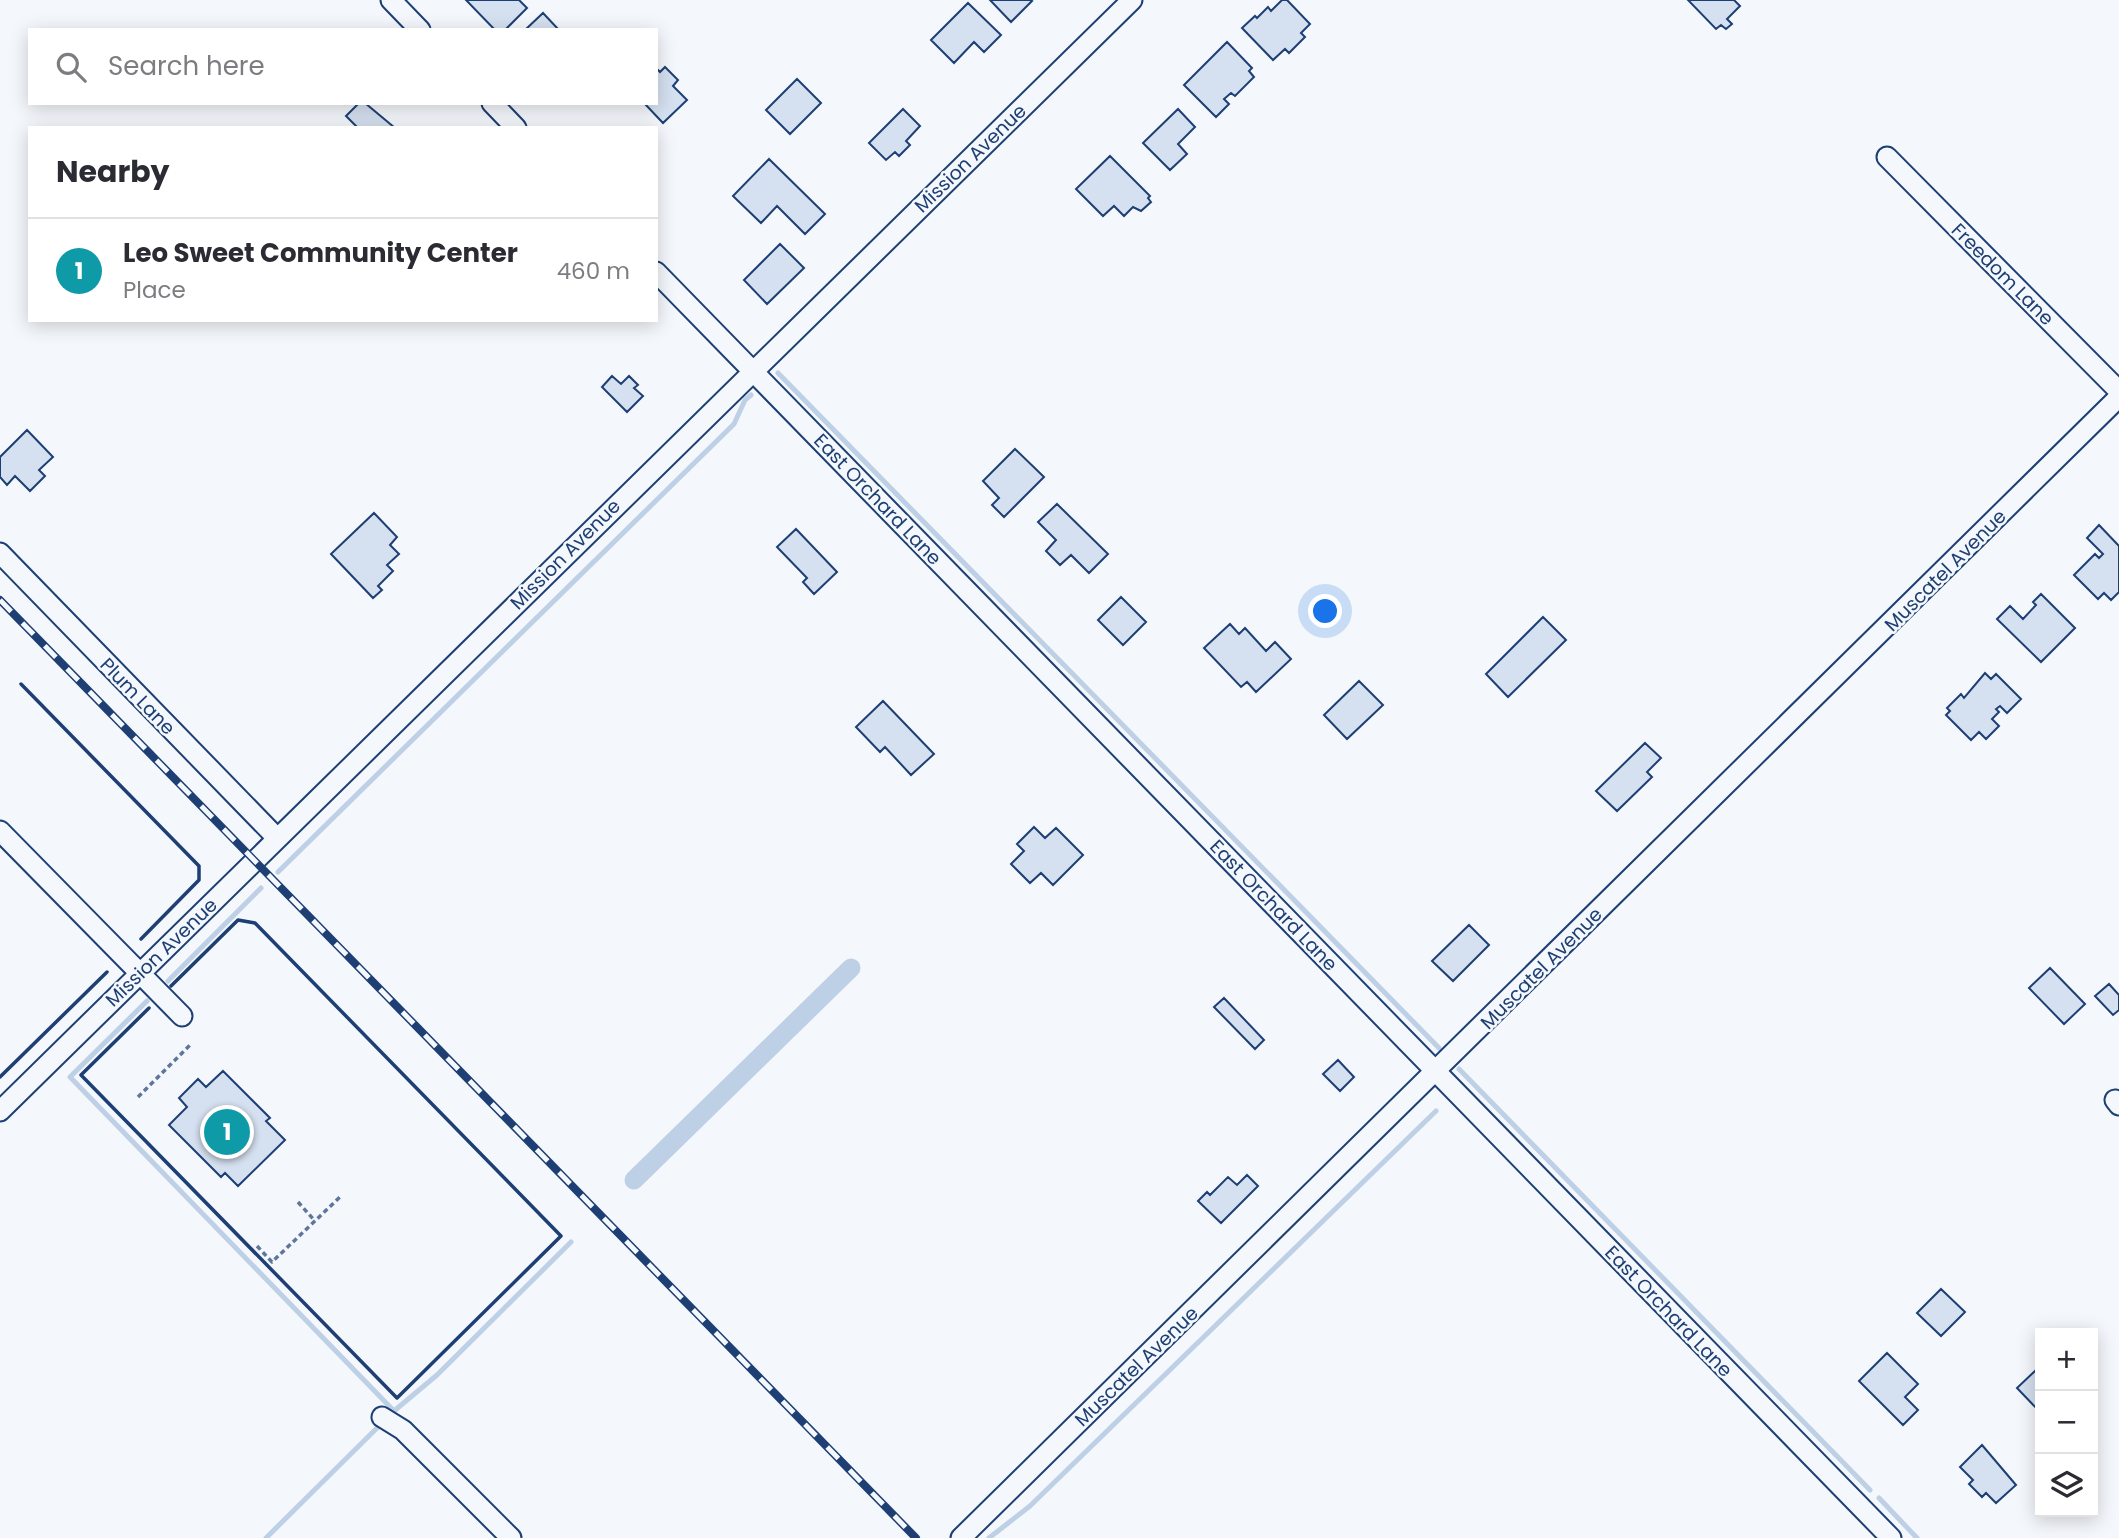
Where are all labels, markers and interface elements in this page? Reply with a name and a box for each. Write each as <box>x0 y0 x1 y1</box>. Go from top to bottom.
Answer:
search box <box>28 28 658 105</box>
icon: search <box>52 48 90 86</box>
text: Search here <box>108 48 265 84</box>
street label: Mission Avenue <box>908 98 1032 219</box>
text: Nearby <box>56 150 170 193</box>
street label: Freedom Lane <box>1945 217 2060 332</box>
text: Leo Sweet Community Center <box>123 235 518 271</box>
text: 1 <box>75 255 83 287</box>
text: 460 m <box>557 255 630 287</box>
text: Place <box>123 274 186 306</box>
street label: East Orchard Lane <box>808 428 947 571</box>
street label: Mission Avenue <box>504 493 627 616</box>
street label: Muscatel Avenue <box>1878 503 2012 637</box>
your location <box>1308 594 1342 628</box>
street label: Plum Lane <box>94 652 181 741</box>
street label: East Orchard Lane <box>1204 834 1343 977</box>
street label: Mission Avenue <box>99 892 223 1013</box>
street label: Muscatel Avenue <box>1474 901 1608 1035</box>
pin: 1 <box>204 1106 250 1158</box>
street label: East Orchard Lane <box>1599 1240 1738 1383</box>
street label: Muscatel Avenue <box>1068 1300 1204 1433</box>
map controls <box>2035 1328 2098 1517</box>
button: + <box>2035 1328 2098 1391</box>
button: − <box>2035 1391 2098 1454</box>
button: layers <box>2035 1454 2098 1517</box>

